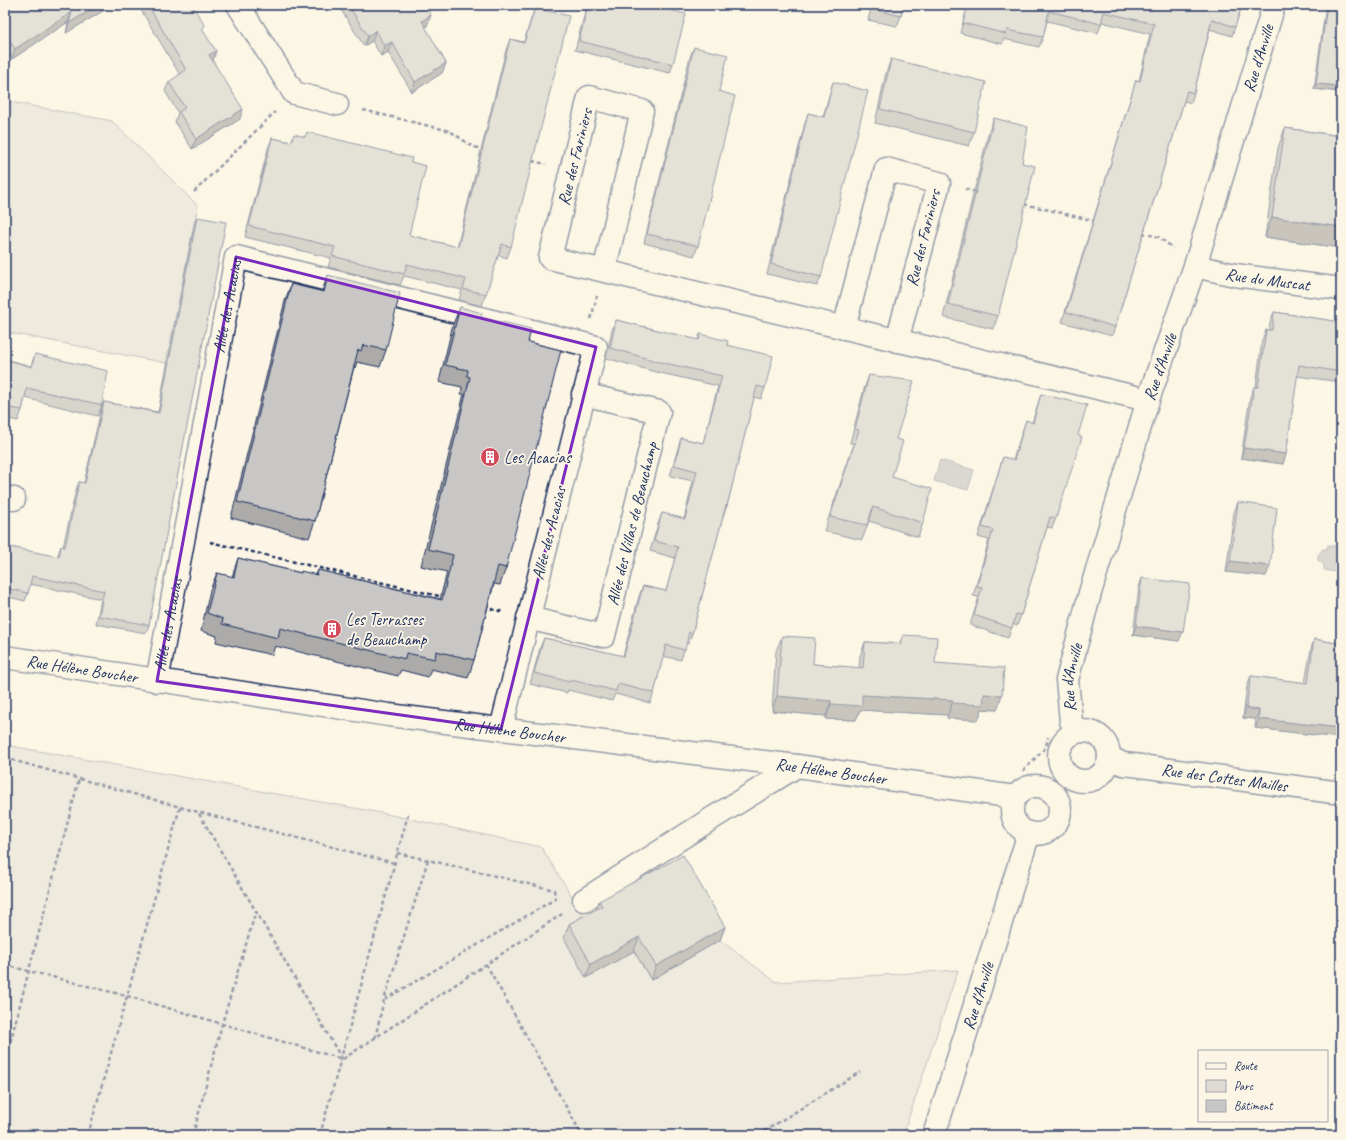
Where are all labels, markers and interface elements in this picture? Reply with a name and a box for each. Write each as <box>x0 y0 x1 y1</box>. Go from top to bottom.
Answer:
street label: Rue d'Anville <box>1238 20 1278 94</box>
street label: Rue des Fariniers <box>553 104 598 208</box>
street label: Rue des Fariniers <box>901 185 946 289</box>
street label: Allée des Acacias <box>208 255 246 354</box>
street label: Rue du Muscat <box>1224 263 1313 296</box>
street label: Rue d'Anville <box>1138 329 1182 403</box>
street label: Allée des Villas de Beauchamp <box>601 438 662 607</box>
building icon: Les Acacias <box>479 446 501 468</box>
place label: Les Acacias <box>504 447 573 468</box>
street label: Allée des Acacias <box>527 483 571 582</box>
street label: Allée des Acacias <box>149 574 187 673</box>
place label: Les Terrasses de Beauchamp <box>346 609 428 650</box>
building icon: Les Terrasses de Beauchamp <box>321 618 343 640</box>
street label: Rue d'Anville <box>1056 640 1087 713</box>
street label: Rue Hélène Boucher <box>25 650 141 688</box>
street label: Rue Hélène Boucher <box>453 713 568 748</box>
street label: Rue Hélène Boucher <box>774 753 890 789</box>
street label: Rue des Cottes Mailles <box>1160 758 1290 796</box>
street label: Rue d'Anville <box>957 958 999 1032</box>
legend <box>1198 1050 1328 1122</box>
text: Route <box>1234 1058 1258 1074</box>
text: Parc <box>1234 1078 1254 1094</box>
text: Bâtiment <box>1234 1098 1273 1114</box>

